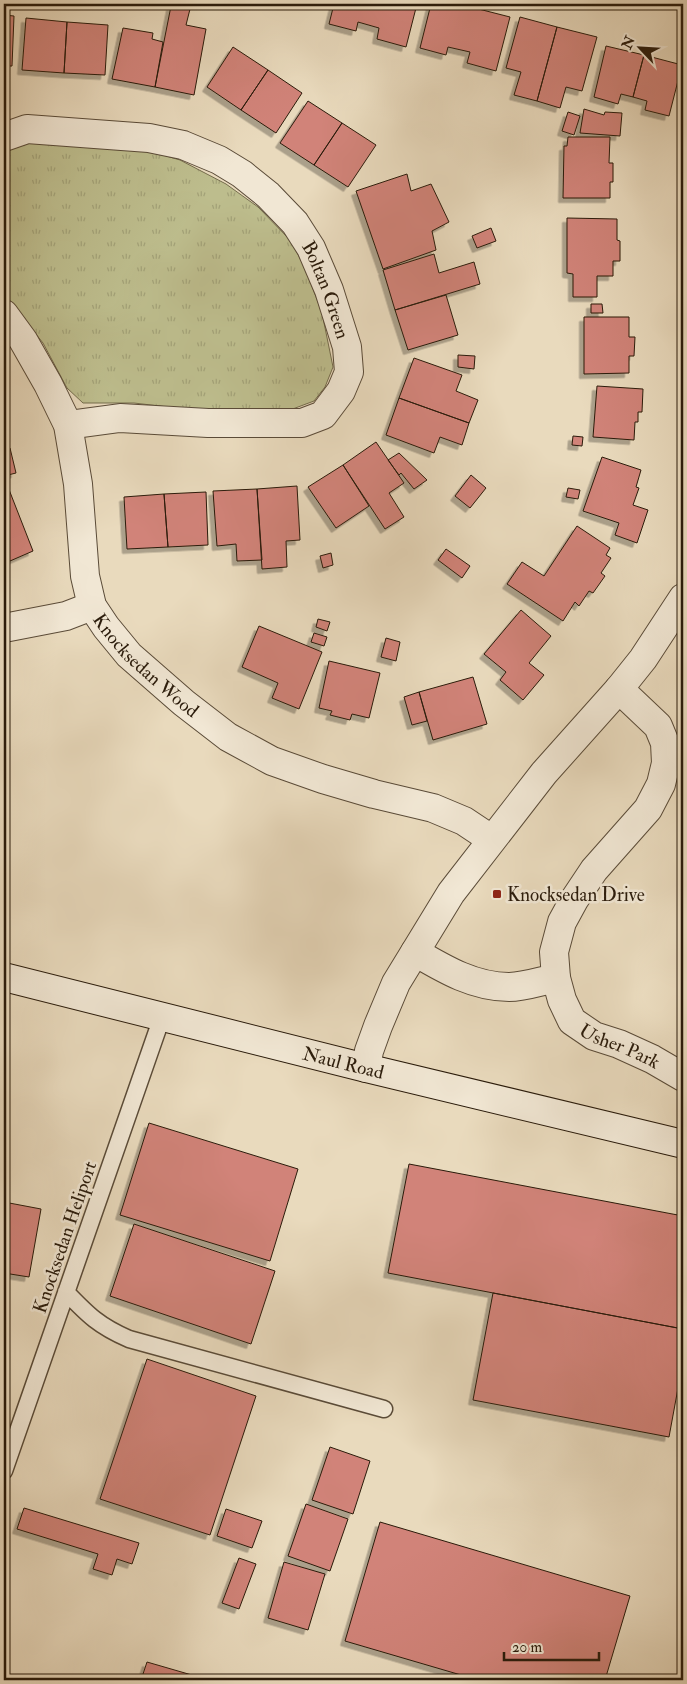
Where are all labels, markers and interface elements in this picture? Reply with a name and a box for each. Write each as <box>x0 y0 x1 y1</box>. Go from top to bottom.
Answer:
north arrow <box>614 22 664 72</box>
text: N <box>618 33 639 53</box>
street label: Boltan Green <box>296 236 355 342</box>
street label: Knocksedan Wood <box>87 609 204 723</box>
place label: Knocksedan Drive <box>507 883 645 907</box>
marker: Knocksedan Drive <box>491 888 503 900</box>
street label: Usher Park <box>574 1018 664 1074</box>
street label: Naul Road <box>300 1042 387 1085</box>
street label: Knocksedan Heliport <box>28 1158 103 1317</box>
scale bar <box>504 1629 600 1661</box>
text: 20 m <box>512 1638 542 1657</box>

